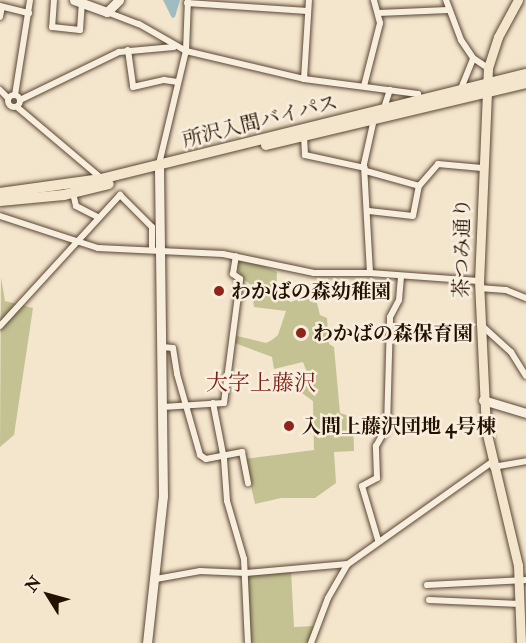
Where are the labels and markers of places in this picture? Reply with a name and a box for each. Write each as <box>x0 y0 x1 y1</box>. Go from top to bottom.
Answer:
place label: わかばの森幼稚園 <box>231 279 391 303</box>
marker: わかばの森幼稚園 <box>212 284 226 298</box>
place label: わかばの森保育園 <box>313 321 473 345</box>
marker: わかばの森保育園 <box>294 326 308 340</box>
place label: 入間上藤沢団地 4号棟 <box>301 414 496 438</box>
marker: 入間上藤沢団地 4号棟 <box>282 419 296 433</box>

